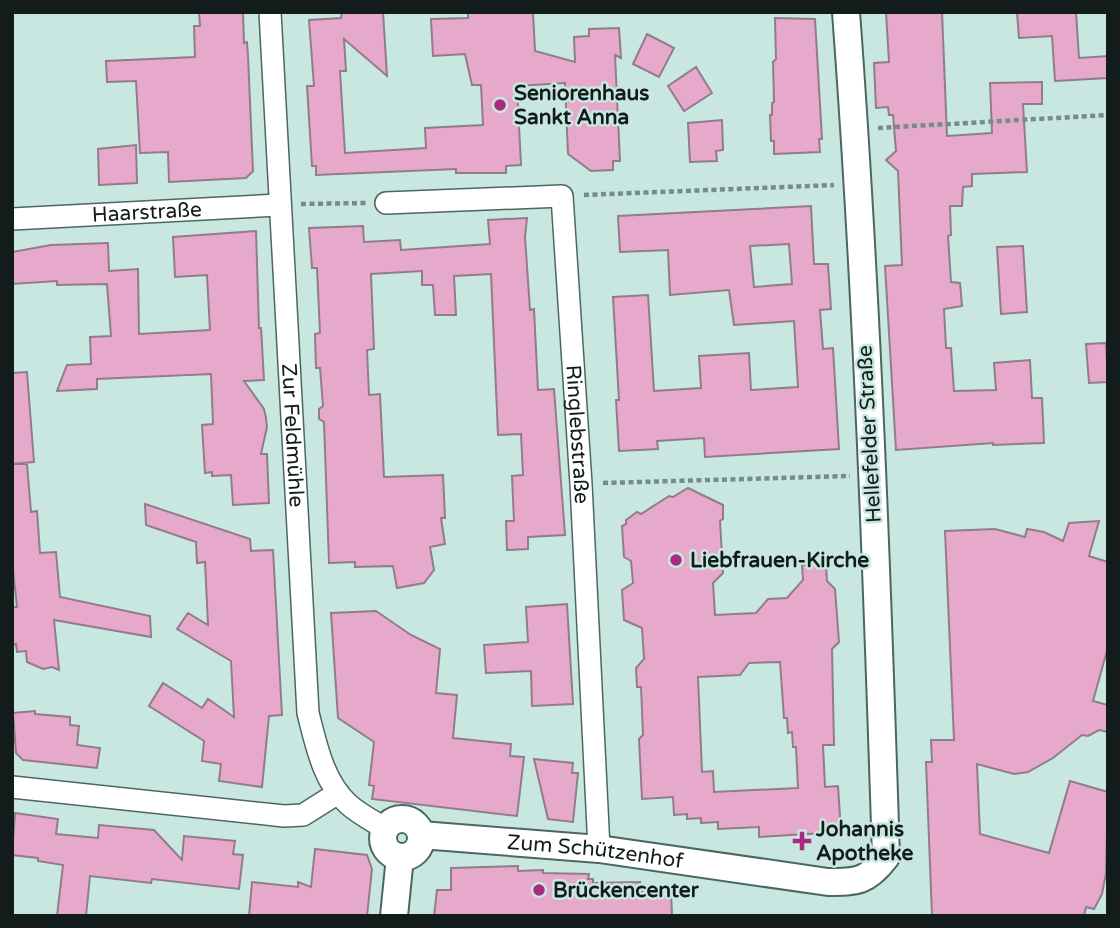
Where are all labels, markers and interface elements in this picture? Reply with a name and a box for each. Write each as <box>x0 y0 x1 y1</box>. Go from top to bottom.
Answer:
place label: Seniorenhaus Sankt Anna <box>514 81 649 130</box>
marker: Seniorenhaus Sankt Anna <box>492 97 508 113</box>
street label: Haarstraße <box>91 197 203 228</box>
street label: Hellefelder Straße <box>852 344 887 523</box>
street label: Zur Feldmühle <box>276 363 309 508</box>
street label: Ringlebstraße <box>560 364 594 505</box>
place label: Liebfrauen-Kirche <box>690 548 869 573</box>
marker: Liebfrauen-Kirche <box>668 552 684 568</box>
place label: Johannis Apotheke <box>815 817 913 866</box>
street label: Zum Schützenhof <box>506 830 685 874</box>
marker: Johannis Apotheke <box>794 833 810 849</box>
place label: Brückencenter <box>553 878 700 903</box>
marker: Brückencenter <box>531 882 547 898</box>

